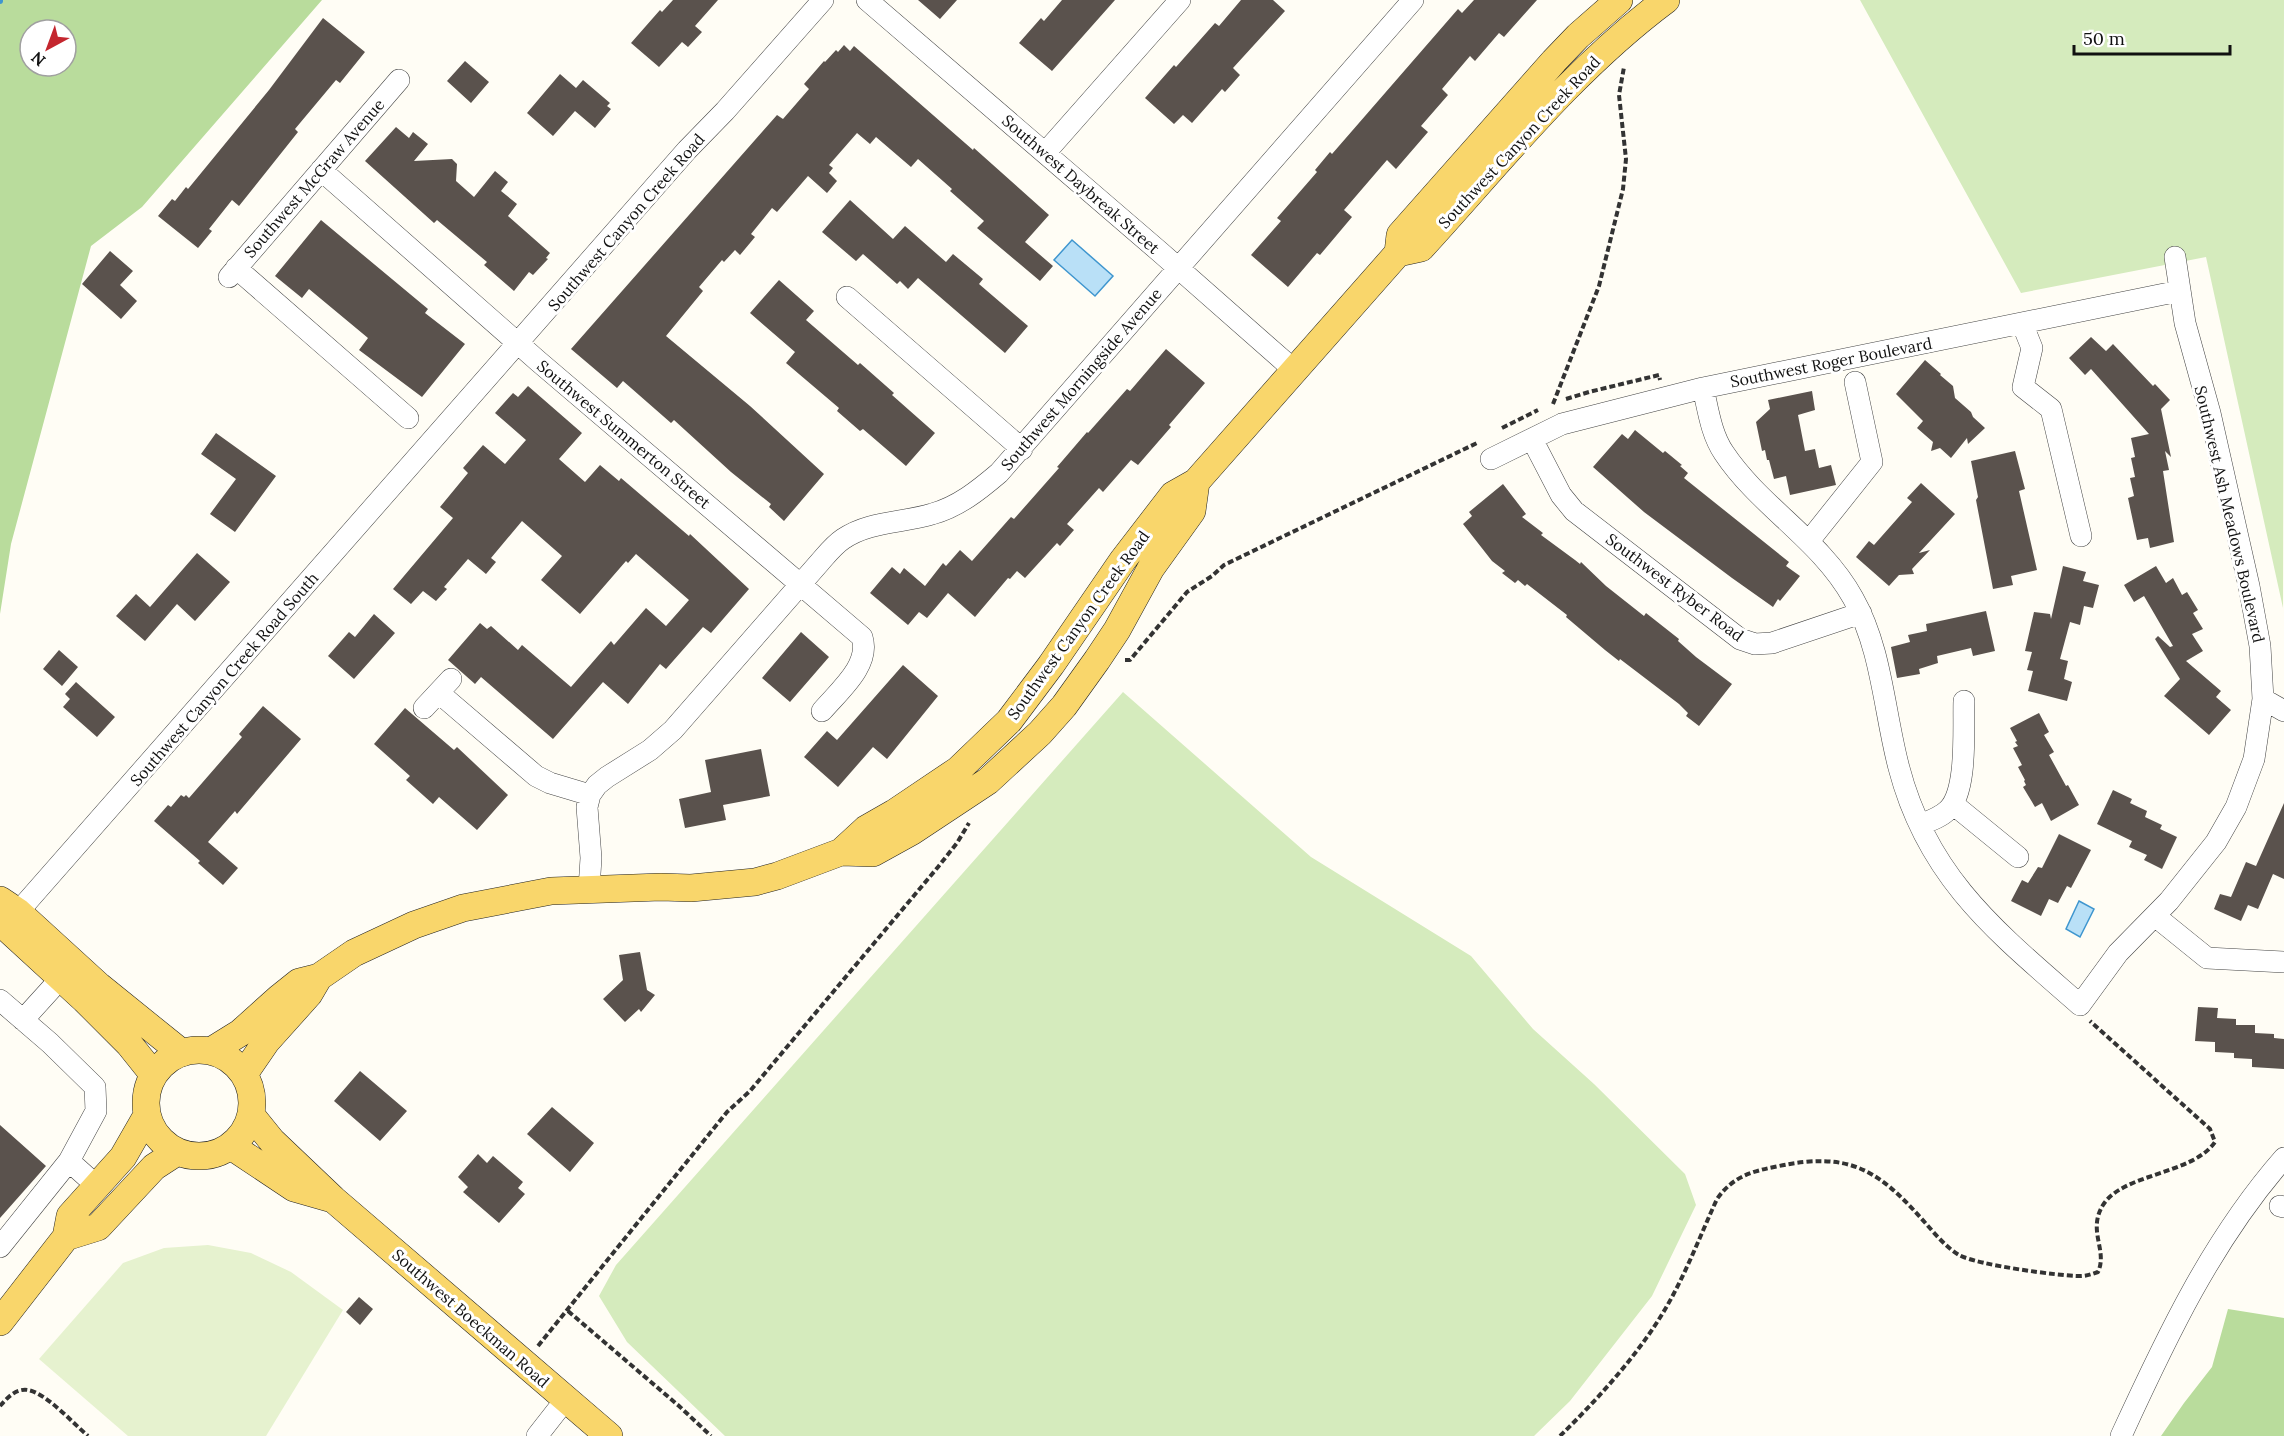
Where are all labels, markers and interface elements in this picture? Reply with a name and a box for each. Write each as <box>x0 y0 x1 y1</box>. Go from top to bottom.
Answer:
north arrow <box>18 18 78 78</box>
scale bar <box>2074 18 2230 56</box>
text: 50 m <box>2083 27 2125 50</box>
text: N <box>27 48 49 71</box>
street label: Southwest Canyon Creek Road <box>1434 51 1605 232</box>
street label: Southwest McGraw Avenue <box>239 94 389 262</box>
street label: Southwest Daybreak Street <box>998 110 1164 258</box>
street label: Southwest Canyon Creek Road <box>543 129 709 315</box>
street label: Southwest Morningside Avenue <box>996 283 1166 474</box>
street label: Southwest Roger Boulevard <box>1728 333 1934 391</box>
street label: Southwest Summerton Street <box>533 355 715 513</box>
street label: Southwest Ash Meadows Boulevard <box>2191 384 2269 645</box>
street label: Southwest Canyon Creek Road <box>1003 526 1154 723</box>
street label: Southwest Ryber Road <box>1602 529 1748 646</box>
street label: Southwest Canyon Creek Road South <box>126 568 323 790</box>
street label: Southwest Boeckman Road <box>388 1244 554 1392</box>

